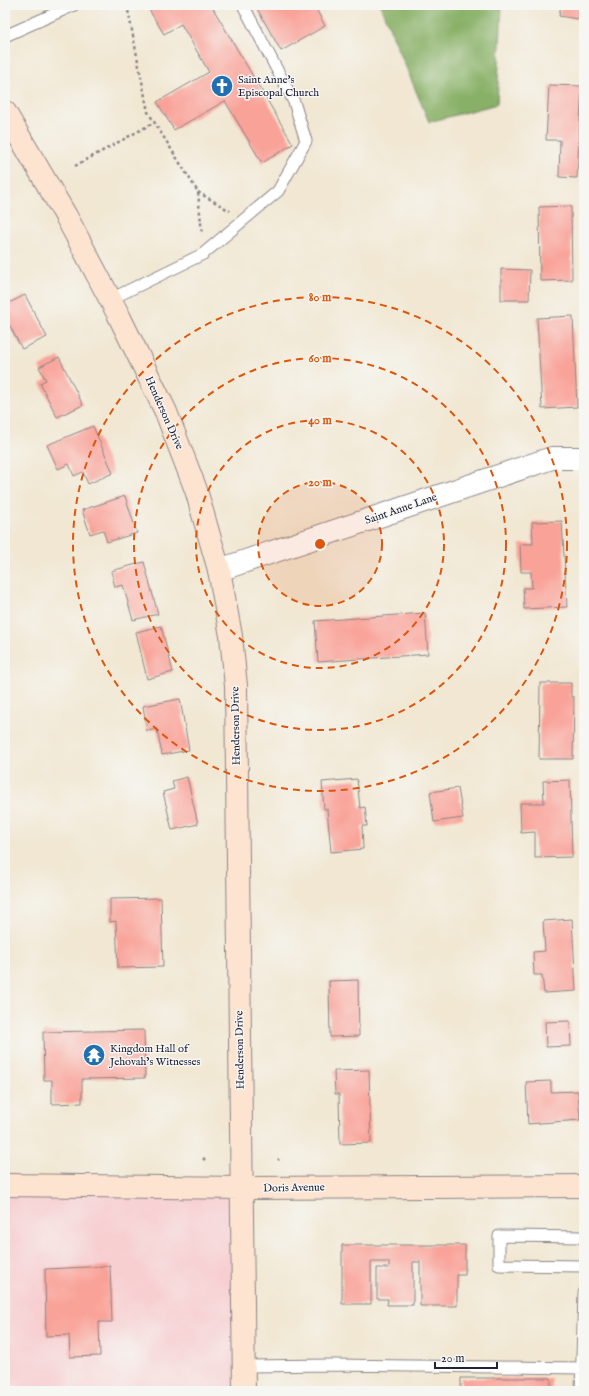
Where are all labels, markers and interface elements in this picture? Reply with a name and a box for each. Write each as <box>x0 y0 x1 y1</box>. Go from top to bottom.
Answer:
church icon: Saint Anne's Episcopal Church <box>209 73 235 99</box>
place label: Saint Anne's Episcopal Church <box>238 73 319 100</box>
text: 80 m <box>309 290 332 305</box>
text: 60 m <box>309 351 332 366</box>
street label: Henderson Drive <box>142 374 186 452</box>
text: 40 m <box>308 413 333 428</box>
text: 20 m <box>308 475 332 490</box>
street label: Saint Anne Lane <box>363 490 439 528</box>
centre of rings <box>313 537 327 551</box>
street label: Henderson Drive <box>228 686 244 766</box>
street label: Henderson Drive <box>232 1010 248 1090</box>
temple icon: Kingdom Hall of Jehovah’s Witnesses <box>81 1042 107 1068</box>
place label: Kingdom Hall of Jehovah’s Witnesses <box>108 1042 201 1069</box>
street label: Doris Avenue <box>263 1180 325 1196</box>
scale bar <box>435 1344 497 1370</box>
text: 20 m <box>441 1351 464 1366</box>

